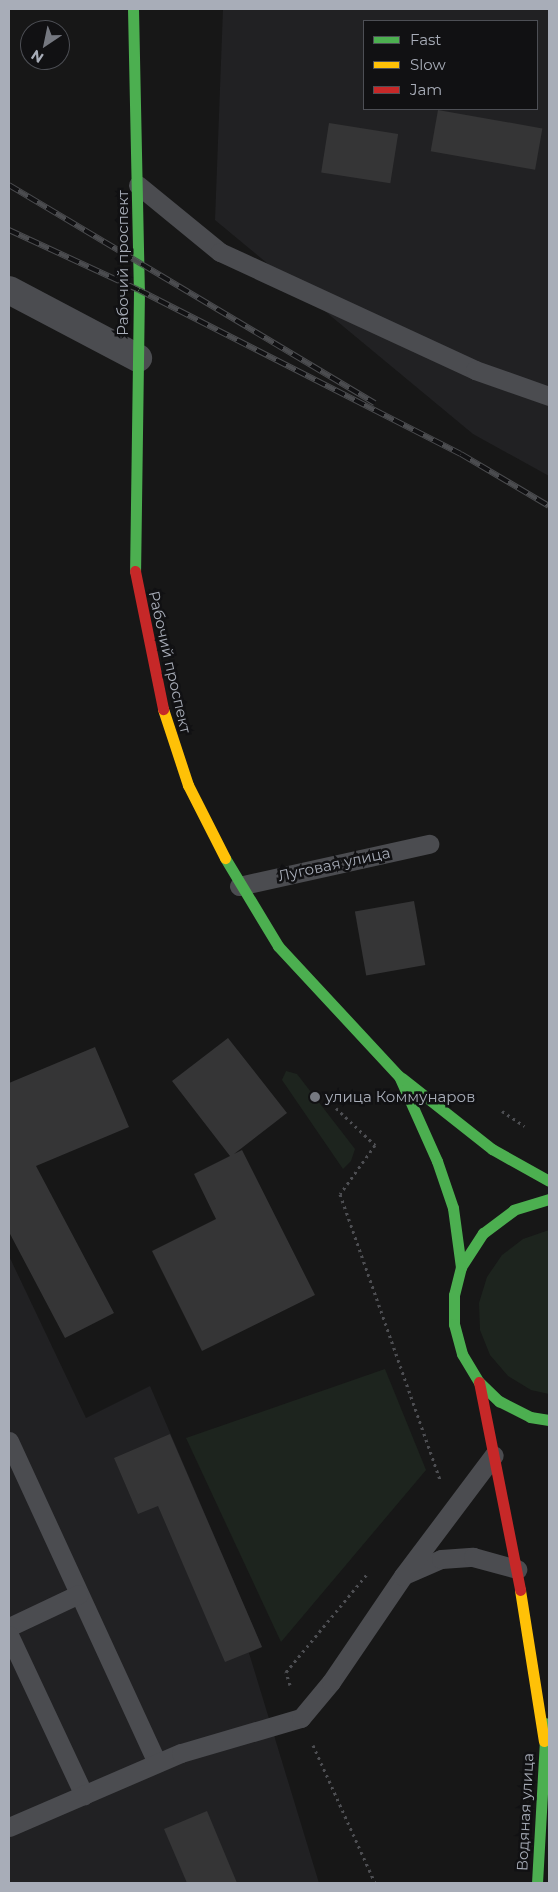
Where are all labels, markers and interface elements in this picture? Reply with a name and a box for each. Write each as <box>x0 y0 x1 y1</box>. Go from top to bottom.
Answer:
north arrow <box>20 20 70 70</box>
legend <box>363 20 538 110</box>
text: Fast <box>410 30 441 49</box>
text: N <box>27 46 47 67</box>
text: Slow <box>410 55 446 74</box>
text: Jam <box>410 80 442 99</box>
street label: Рабочий проспект <box>114 190 132 336</box>
street label: Рабочий проспект <box>145 589 195 735</box>
street label: Луговая улица <box>276 843 392 885</box>
place label: улица Коммунаров <box>325 1088 475 1106</box>
marker: улица Коммунаров <box>309 1091 321 1103</box>
street label: Водяная улица <box>513 1752 537 1872</box>

